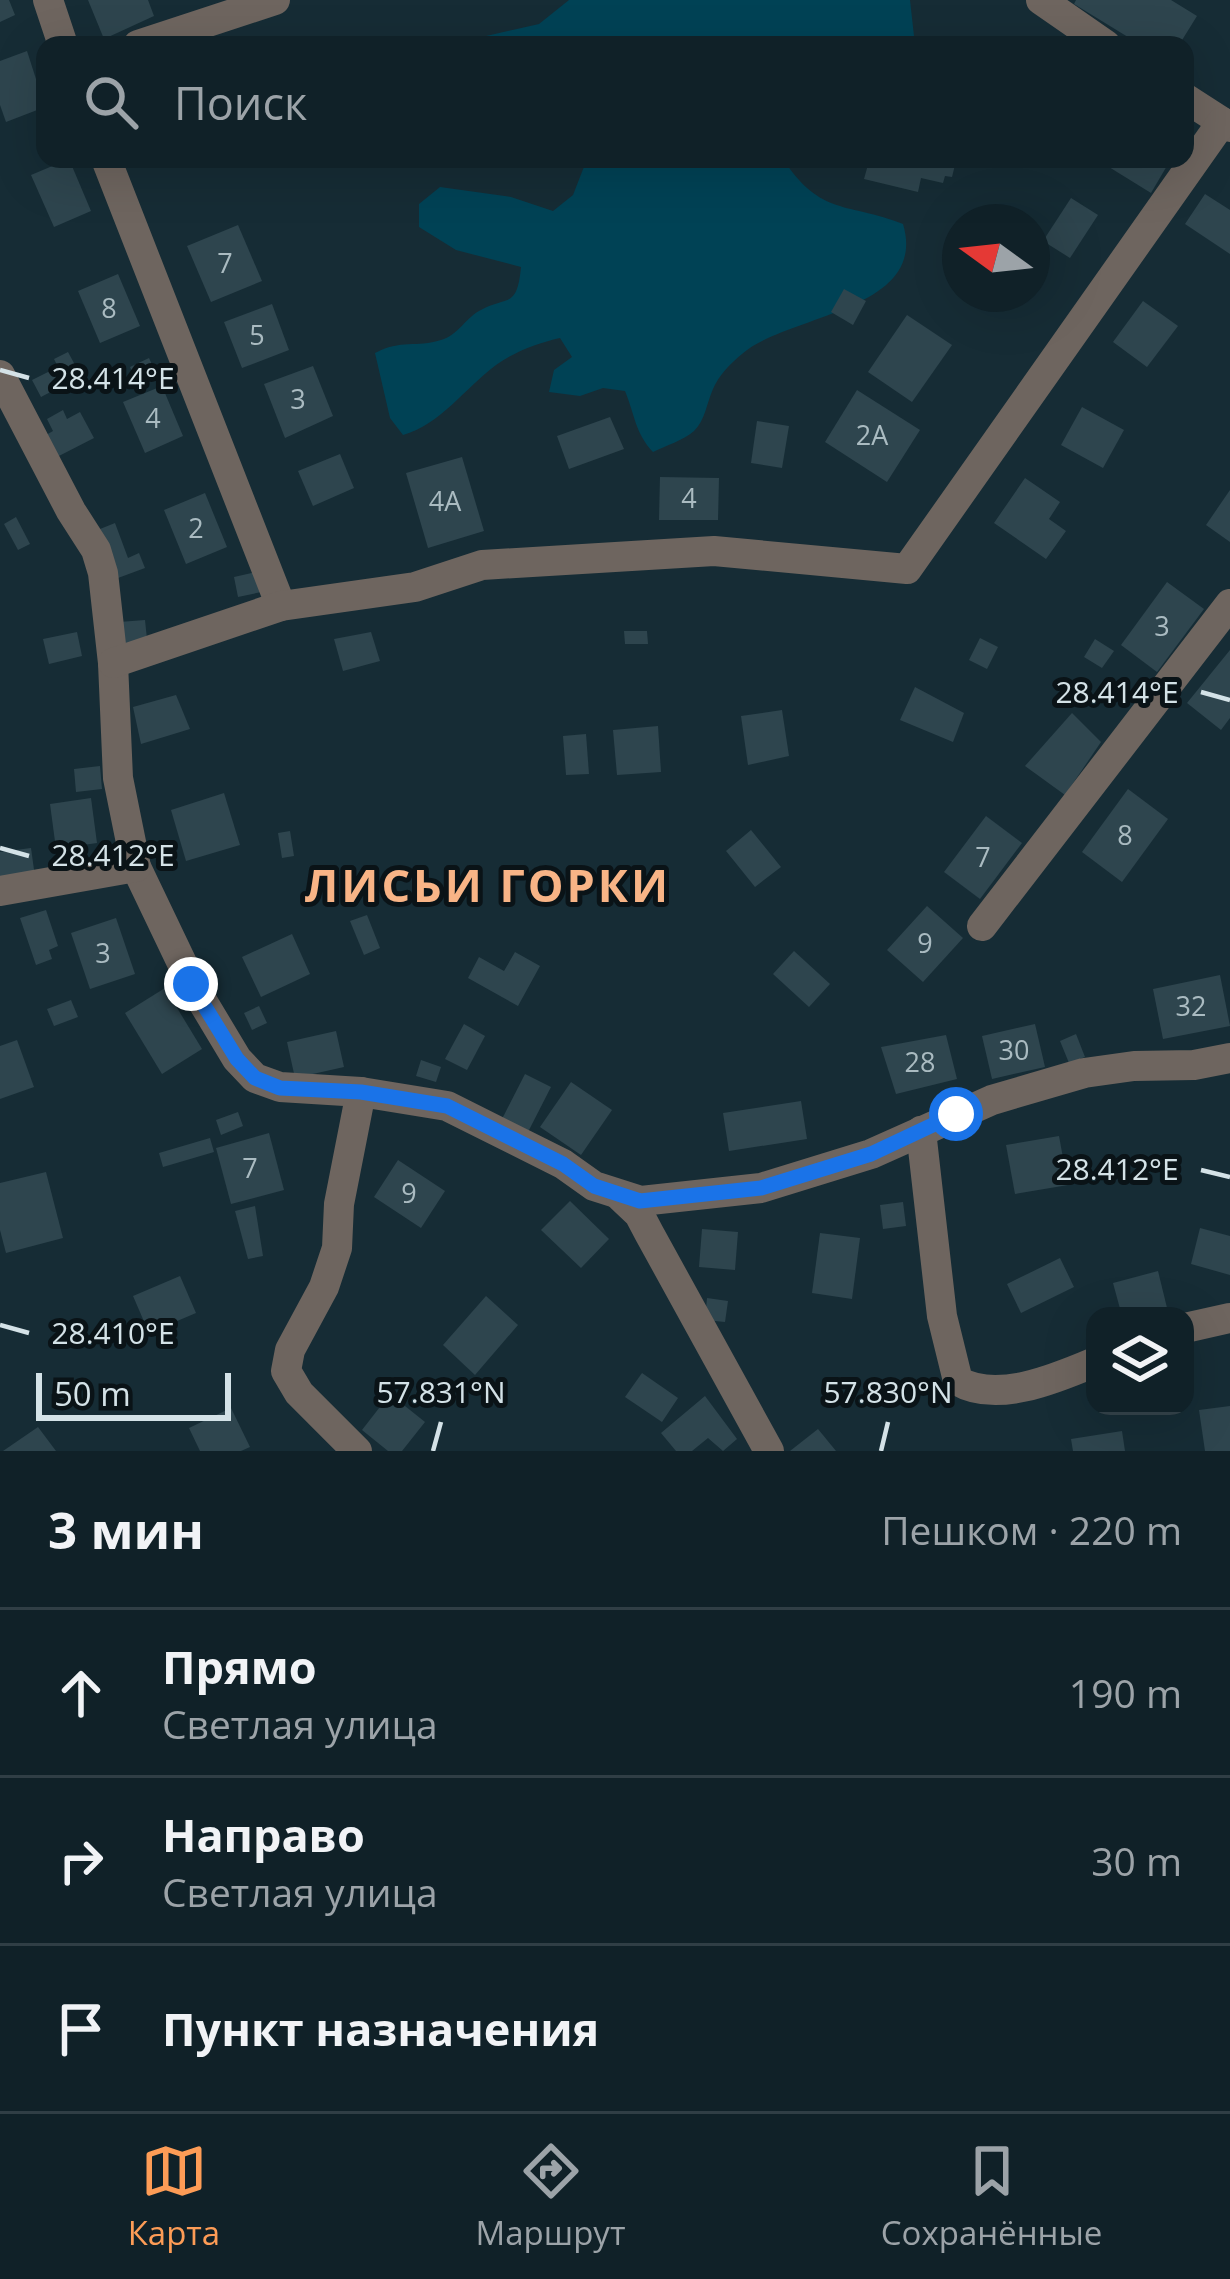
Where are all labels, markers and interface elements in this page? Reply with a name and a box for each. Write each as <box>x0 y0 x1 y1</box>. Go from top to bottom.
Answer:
search box <box>36 36 1194 168</box>
icon: search <box>78 69 144 135</box>
text: Поиск <box>174 72 307 133</box>
north arrow <box>942 204 1050 312</box>
house number: 7 <box>217 244 233 281</box>
house number: 8 <box>101 289 117 326</box>
house number: 5 <box>249 316 265 353</box>
text: 28.414°E <box>51 357 175 398</box>
house number: 3 <box>290 380 306 417</box>
house number: 4 <box>145 399 161 436</box>
house number: 2А <box>856 416 889 453</box>
house number: 4 <box>681 479 697 516</box>
house number: 4А <box>429 482 462 519</box>
house number: 2 <box>188 509 204 546</box>
house number: 3 <box>1154 607 1170 644</box>
text: 28.414°E <box>1055 671 1179 712</box>
house number: 8 <box>1117 816 1133 853</box>
text: 28.412°E <box>51 834 175 875</box>
house number: 7 <box>975 838 991 875</box>
district label: ЛИСЬИ ГОРКИ <box>305 854 671 915</box>
house number: 9 <box>917 924 933 961</box>
house number: 3 <box>95 934 111 971</box>
route end <box>164 957 218 1011</box>
house number: 32 <box>1176 987 1206 1024</box>
house number: 30 <box>999 1031 1029 1068</box>
house number: 28 <box>905 1043 935 1080</box>
route start <box>929 1087 983 1141</box>
text: 28.412°E <box>1055 1148 1179 1189</box>
house number: 7 <box>242 1149 258 1186</box>
house number: 9 <box>401 1174 417 1211</box>
map controls <box>1086 1307 1194 1415</box>
button: layers <box>1086 1307 1194 1415</box>
text: 28.410°E <box>51 1312 175 1353</box>
scale bar <box>36 1367 231 1420</box>
text: 50 m <box>54 1371 131 1416</box>
text: 57.831°N <box>376 1371 506 1412</box>
text: 57.830°N <box>823 1371 953 1412</box>
text: 3 мин <box>48 1494 204 1564</box>
text: Пешком · 220 m <box>881 1503 1182 1556</box>
text: Прямо <box>162 1636 317 1697</box>
icon: ahead <box>48 1660 114 1726</box>
text: 190 m <box>1069 1666 1182 1719</box>
text: Светлая улица <box>162 1697 438 1750</box>
text: Направо <box>162 1804 365 1865</box>
icon: right <box>48 1828 114 1894</box>
text: 30 m <box>1091 1834 1182 1887</box>
text: Светлая улица <box>162 1865 438 1918</box>
icon: arrive <box>48 1996 114 2062</box>
text: Пункт назначения <box>162 1998 599 2059</box>
tab: Карта <box>128 2138 220 2255</box>
tab: Маршрут <box>476 2138 625 2255</box>
tab: Сохранённые <box>881 2138 1102 2255</box>

